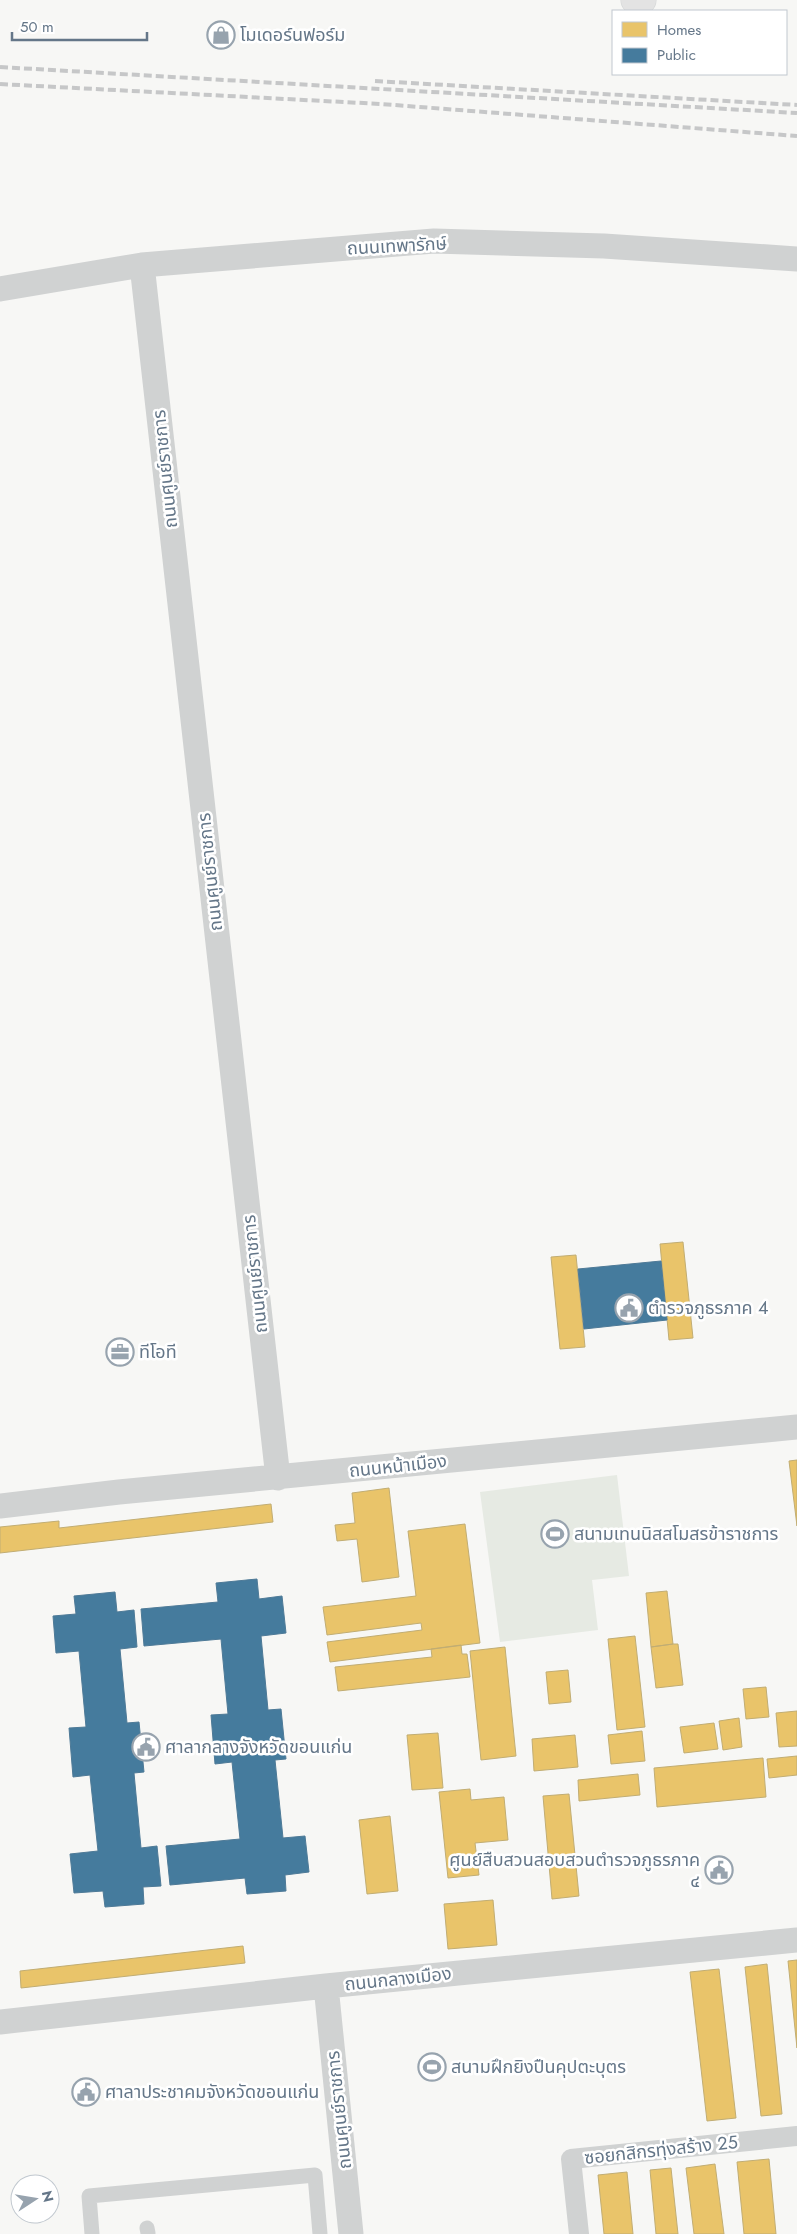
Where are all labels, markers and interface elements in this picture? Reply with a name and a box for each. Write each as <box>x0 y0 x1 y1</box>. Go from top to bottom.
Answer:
scale bar <box>12 10 148 42</box>
legend <box>612 10 787 75</box>
text: 50 m <box>20 16 54 38</box>
text: Homes <box>657 19 701 41</box>
shop icon: โมเดอร์นฟอร์ม <box>206 20 236 50</box>
place label: โมเดอร์นฟอร์ม <box>240 22 345 48</box>
text: Public <box>657 44 696 66</box>
street label: ถนนเทพารักษ์ <box>346 230 448 262</box>
street label: ถนนศูนย์ราชการ <box>146 408 184 529</box>
street label: ถนนศูนย์ราชการ <box>191 811 229 932</box>
street label: ถนนศูนย์ราชการ <box>236 1213 274 1334</box>
public building icon: ตำรวจภูธรภาค 4 <box>614 1293 644 1323</box>
place label: ตำรวจภูธรภาค 4 <box>648 1295 769 1321</box>
office icon: ทีโอที <box>105 1337 135 1367</box>
place label: ทีโอที <box>139 1339 177 1365</box>
street label: ถนนหน้าเมือง <box>348 1448 448 1484</box>
sports icon: สนามเทนนิสสโมสรข้าราชการ <box>540 1519 570 1549</box>
place label: สนามเทนนิสสโมสรข้าราชการ <box>574 1521 779 1547</box>
public building icon: ศาลากลางจังหวัดขอนแก่น <box>131 1732 161 1762</box>
place label: ศาลากลางจังหวัดขอนแก่น <box>165 1734 352 1760</box>
place label: ศูนย์สืบสวนสอบสวนตำรวจภูธรภาค ๔ <box>449 1847 700 1894</box>
public building icon: ศูนย์สืบสวนสอบสวนตำรวจภูธรภาค ๔ <box>704 1855 734 1885</box>
street label: ถนนกลางเมือง <box>343 1960 453 1998</box>
street label: ถนนศูนย์ราชการ <box>320 2049 358 2170</box>
sports icon: สนามฝึกยิงปืนคุปตะบุตร <box>417 2052 447 2082</box>
place label: สนามฝึกยิงปืนคุปตะบุตร <box>451 2054 626 2080</box>
public building icon: ศาลาประชาคมจังหวัดขอนแก่น <box>71 2077 101 2107</box>
place label: ศาลาประชาคมจังหวัดขอนแก่น <box>105 2079 319 2105</box>
street label: ซอยกสิกรทุ่งสร้าง 25 <box>583 2129 739 2171</box>
north arrow <box>10 2174 60 2224</box>
text: N <box>37 2189 59 2204</box>

